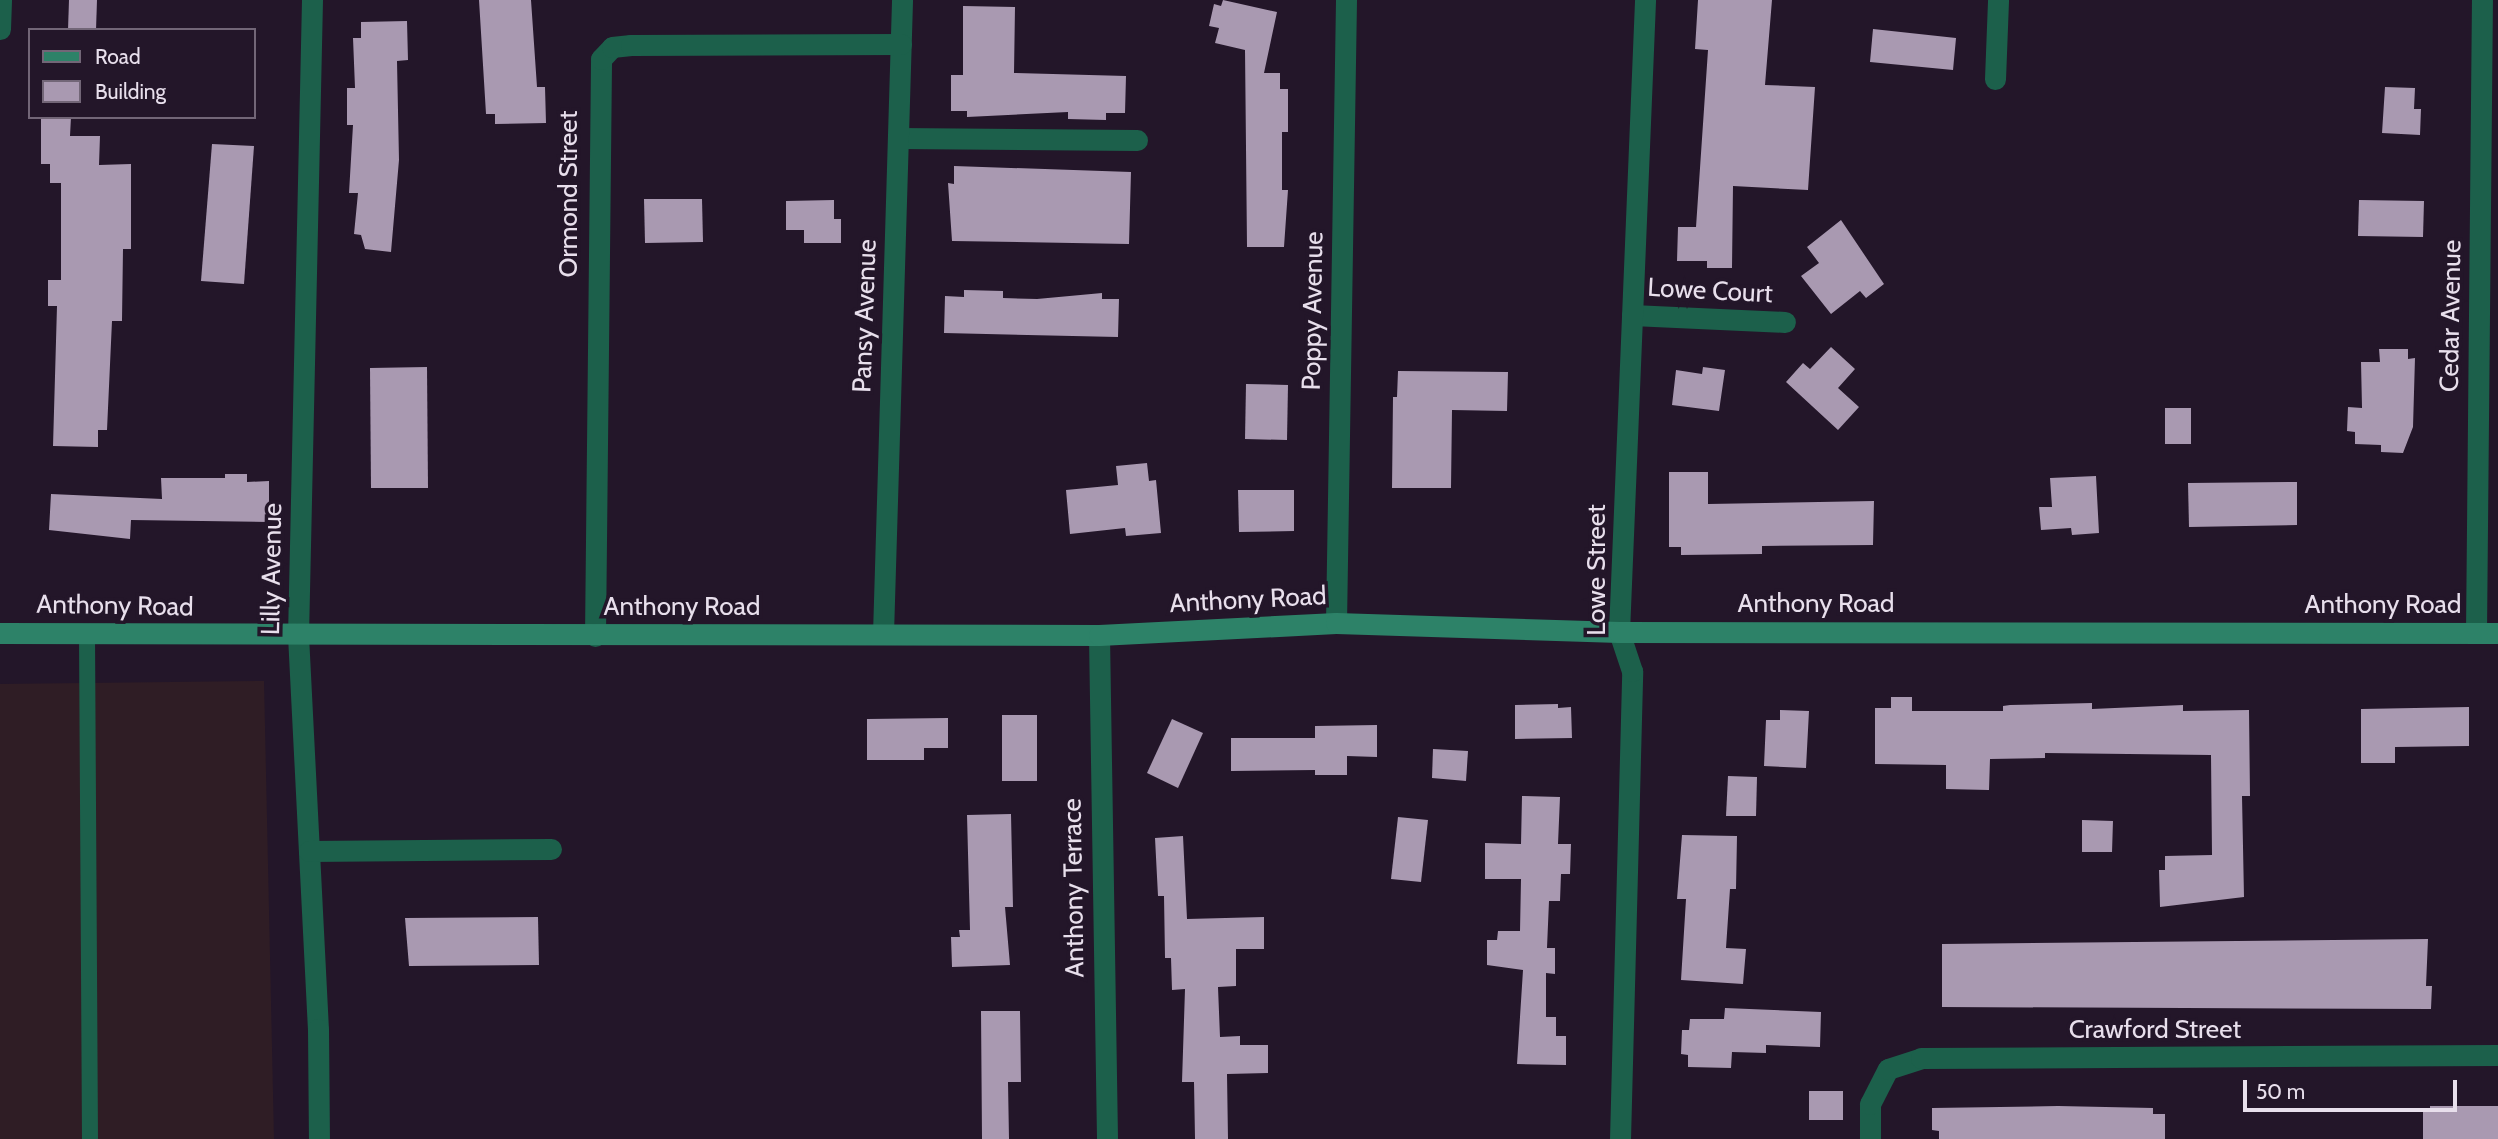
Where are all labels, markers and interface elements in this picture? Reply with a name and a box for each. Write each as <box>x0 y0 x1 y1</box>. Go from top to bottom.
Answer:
legend <box>28 28 256 119</box>
text: Road <box>95 44 141 69</box>
text: Building <box>95 79 166 104</box>
street label: Ormond Street <box>553 111 585 277</box>
street label: Poppy Avenue <box>1296 231 1330 391</box>
street label: Pansy Avenue <box>847 239 883 393</box>
street label: Cedar Avenue <box>2434 240 2468 392</box>
street label: Lowe Court <box>1647 272 1773 310</box>
street label: Lilly Avenue <box>255 503 289 635</box>
street label: Lowe Street <box>1581 504 1613 636</box>
street label: Anthony Road <box>1169 580 1327 620</box>
street label: Anthony Road <box>1737 588 1895 620</box>
street label: Anthony Road <box>36 589 194 623</box>
street label: Anthony Road <box>2304 589 2462 621</box>
street label: Anthony Road <box>603 591 761 623</box>
street label: Anthony Terrace <box>1057 798 1091 978</box>
street label: Crawford Street <box>2069 1014 2241 1046</box>
scale bar <box>2246 1066 2460 1110</box>
text: 50 m <box>2256 1079 2305 1104</box>

